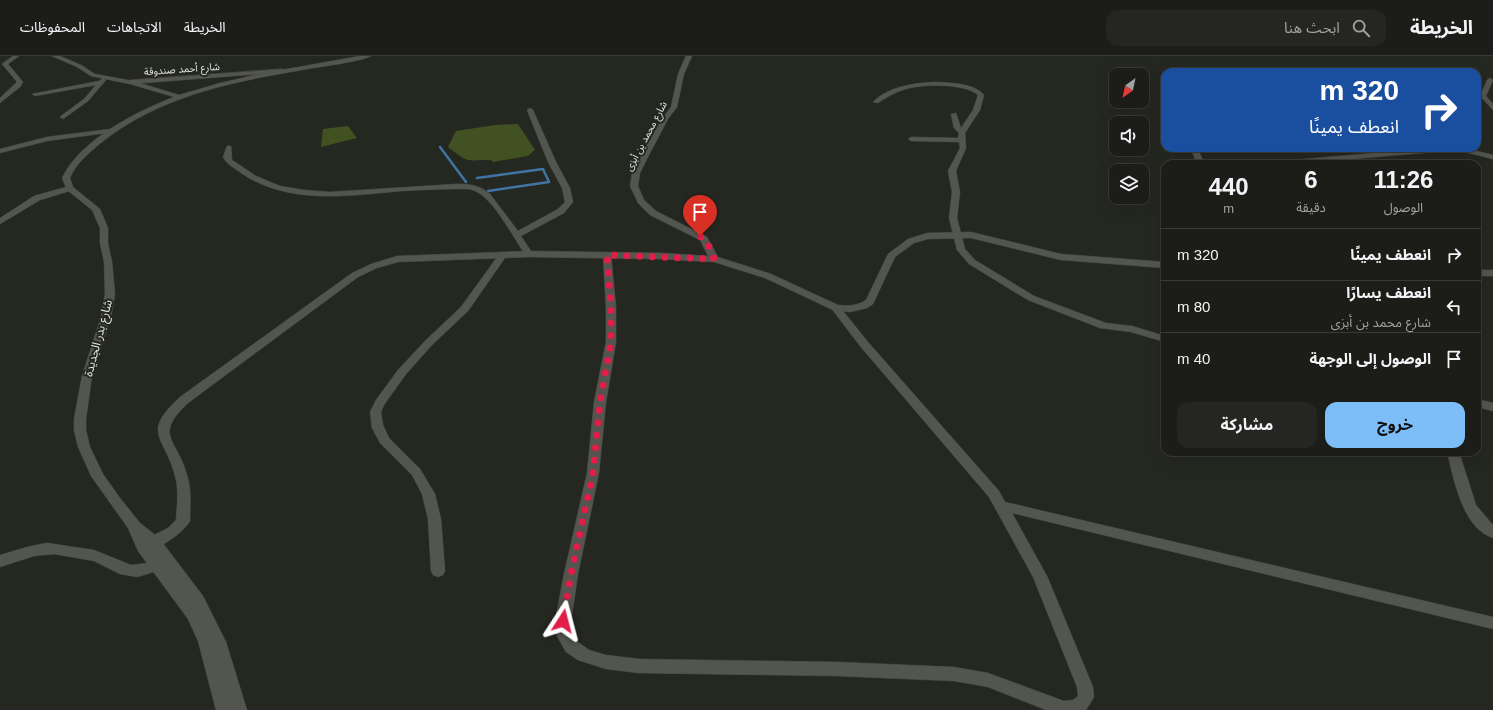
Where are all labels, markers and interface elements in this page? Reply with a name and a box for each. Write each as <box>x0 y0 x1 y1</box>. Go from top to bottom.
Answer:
search box <box>1106 10 1386 46</box>
icon: search <box>1350 17 1372 39</box>
text: الخريطة <box>1410 17 1473 38</box>
text: المحفوظات <box>20 19 85 35</box>
text: الاتجاهات <box>107 19 162 35</box>
text: الخريطة <box>184 19 226 35</box>
text: ابحث هنا <box>1284 19 1340 36</box>
street label: شارع أحمد صندوقة <box>144 61 221 79</box>
north arrow <box>1109 68 1149 108</box>
map controls <box>1109 68 1149 204</box>
text: 320 m <box>1320 75 1399 106</box>
icon: right <box>1413 84 1465 136</box>
street label: شارع محمد بن أبزى <box>623 99 671 174</box>
button: sound <box>1109 116 1149 156</box>
text: انعطف يمينًا <box>1309 117 1399 137</box>
button: layers <box>1109 164 1149 204</box>
text: 6 <box>1304 166 1318 193</box>
text: 11:26 <box>1373 166 1433 193</box>
text: 440 <box>1209 173 1249 200</box>
pin <box>683 195 717 236</box>
text: دقيقة <box>1296 200 1326 215</box>
text: الوصول <box>1384 200 1423 215</box>
icon: arrive <box>689 201 711 223</box>
text: m <box>1223 201 1234 216</box>
icon: right <box>1443 244 1465 266</box>
text: 320 m <box>1177 246 1219 263</box>
text: انعطف يمينًا <box>1350 246 1431 263</box>
text: انعطف يسارًا <box>1346 284 1431 301</box>
icon: left <box>1443 296 1465 318</box>
street label: شارع بدر الجديدة <box>81 298 117 378</box>
text: 80 m <box>1177 298 1210 315</box>
text: شارع محمد بن أبزى <box>1331 315 1431 330</box>
icon: arrive <box>1443 348 1465 370</box>
text: 40 m <box>1177 350 1210 367</box>
text: الوصول إلى الوجهة <box>1309 350 1431 367</box>
button: مشاركة <box>1177 402 1317 448</box>
button: خروج <box>1325 402 1465 448</box>
position arrow <box>542 600 584 642</box>

